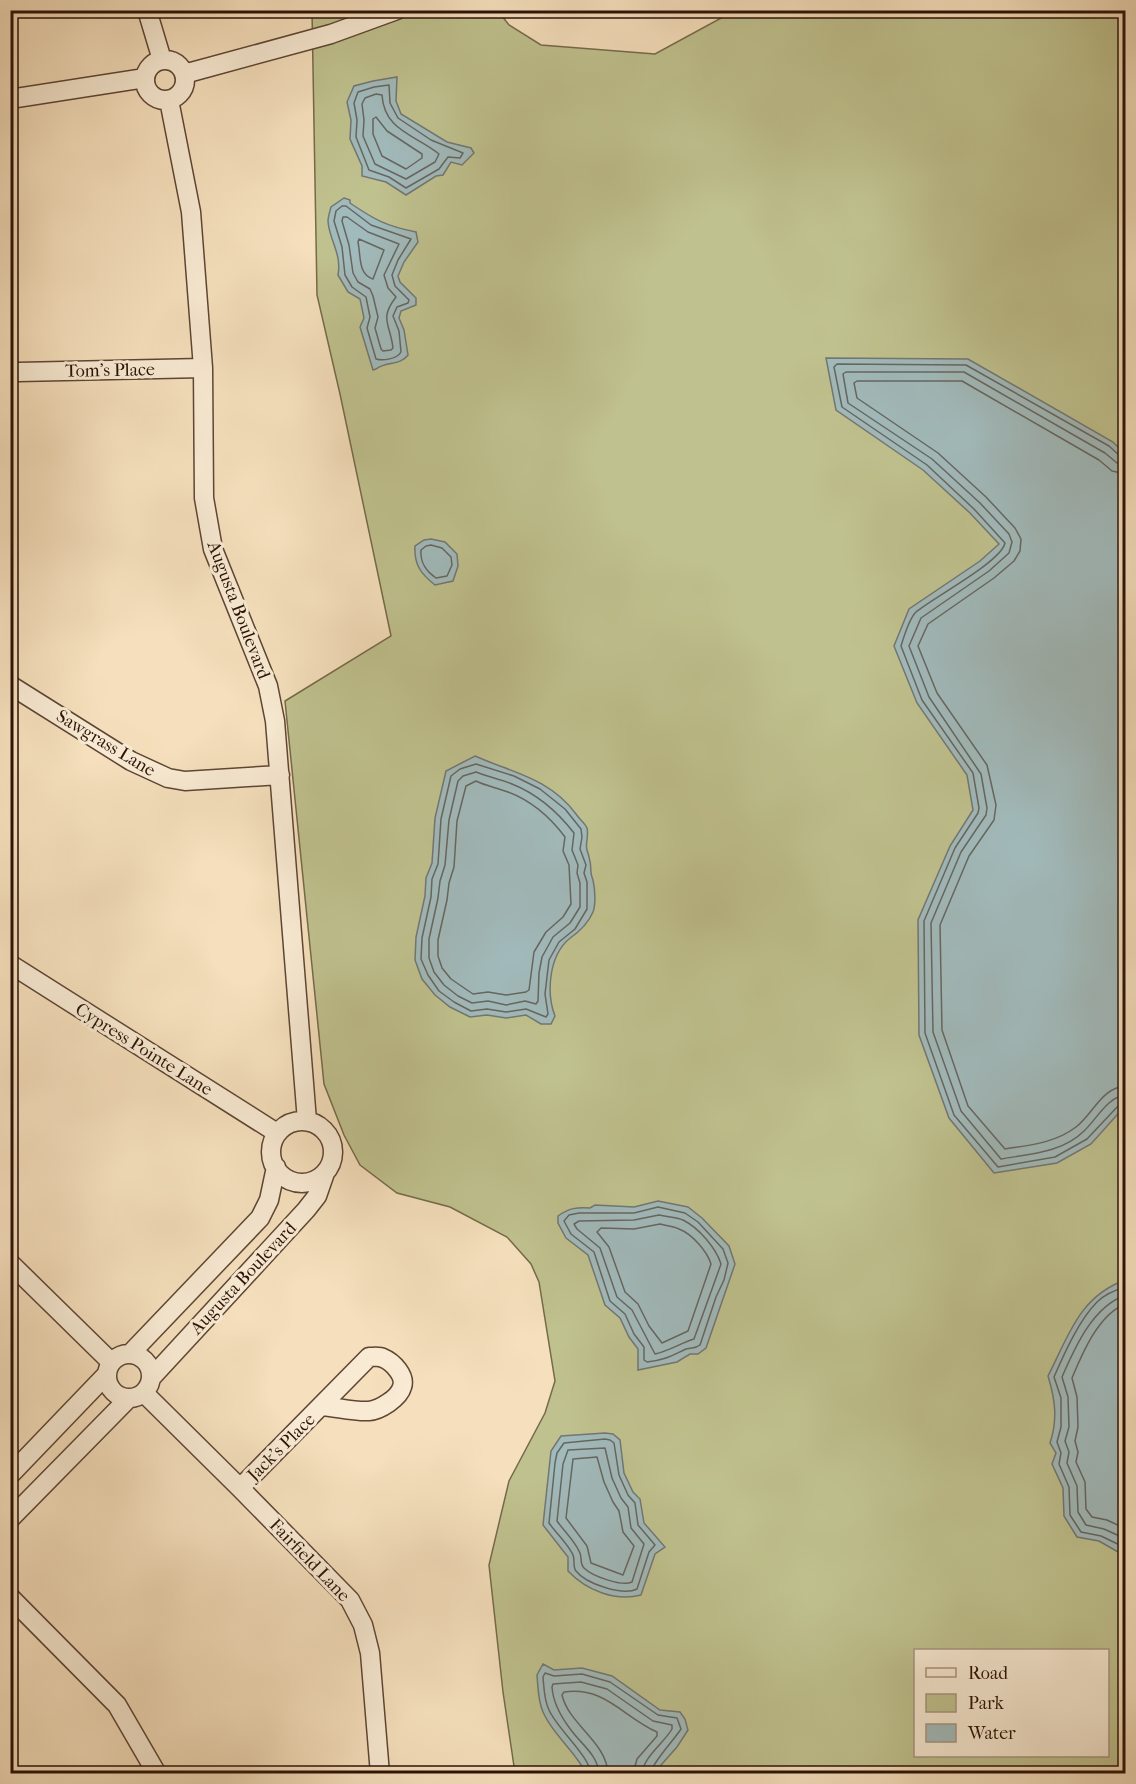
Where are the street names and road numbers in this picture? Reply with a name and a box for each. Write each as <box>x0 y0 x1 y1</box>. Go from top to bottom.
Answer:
street label: Tom’s Place <box>65 359 155 382</box>
street label: Augusta Boulevard <box>202 537 275 682</box>
street label: Sawgrass Lane <box>52 706 159 781</box>
street label: Cypress Pointe Lane <box>71 999 216 1100</box>
street label: Augusta Boulevard <box>185 1218 301 1340</box>
street label: Jack’s Place <box>242 1409 320 1487</box>
street label: Fairfield Lane <box>265 1515 354 1606</box>

